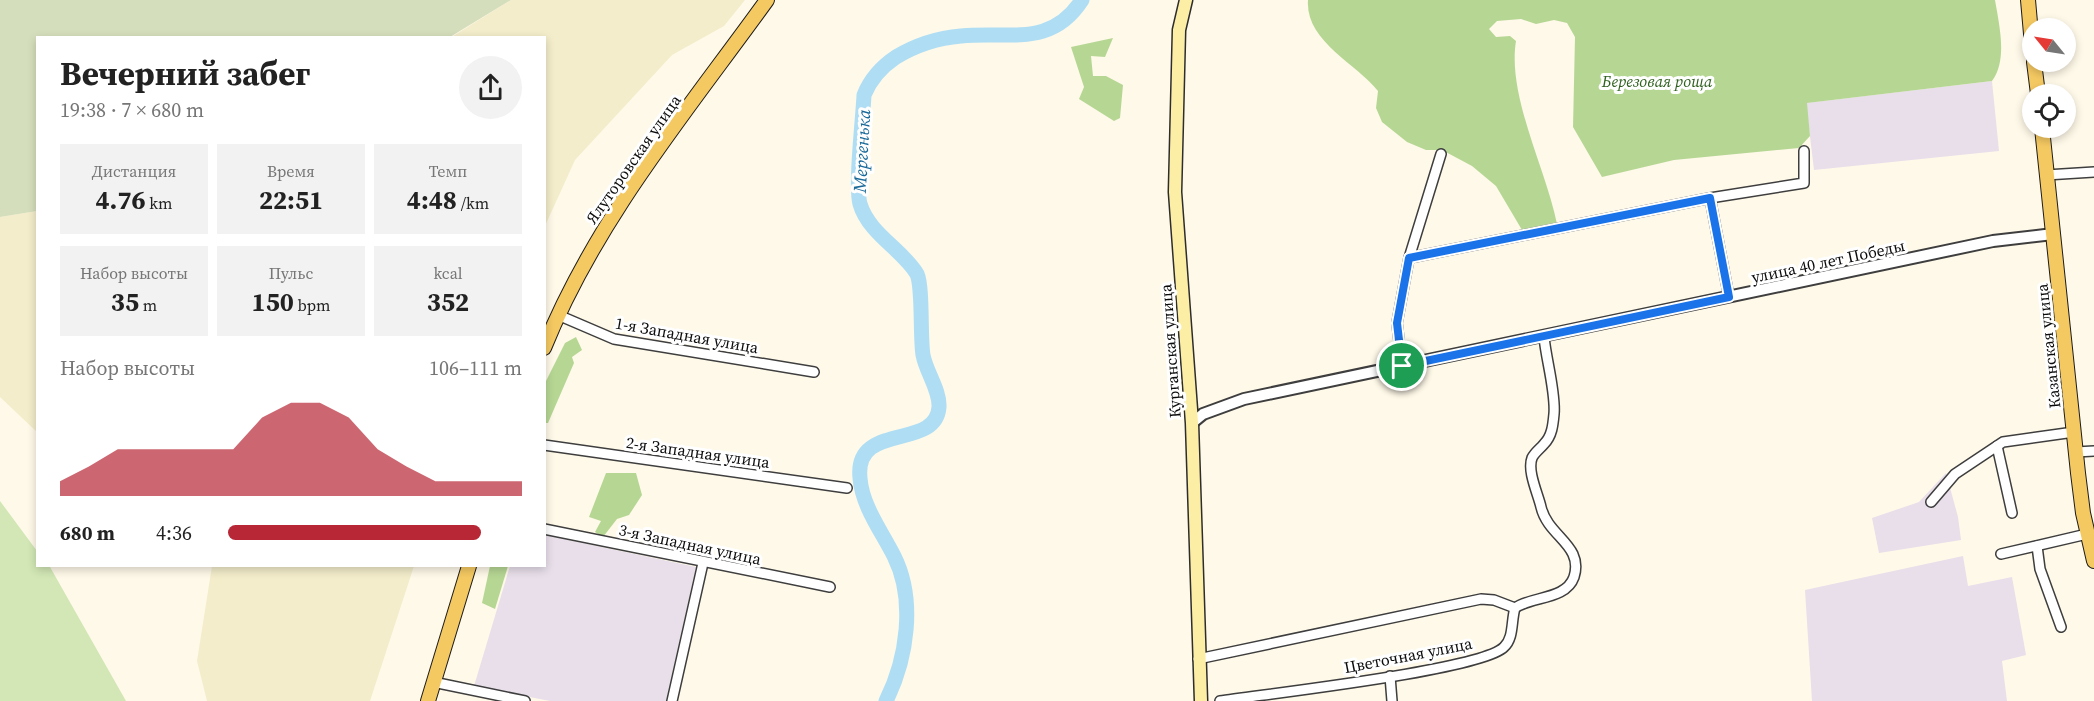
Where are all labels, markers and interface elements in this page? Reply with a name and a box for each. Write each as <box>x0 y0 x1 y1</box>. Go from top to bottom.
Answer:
north arrow <box>2022 18 2076 72</box>
map controls <box>2022 18 2076 138</box>
text: Вечерний забег <box>60 51 311 96</box>
button: share <box>459 56 522 119</box>
park label: Березовая роща <box>1601 70 1713 92</box>
button: locate <box>2022 84 2076 138</box>
street label: Ялуторовская улица <box>580 89 686 228</box>
text: 19:38 · 7 × 680 m <box>60 96 204 124</box>
water label: Мергенька <box>847 108 876 194</box>
text: Дистанция <box>92 160 176 182</box>
text: Время <box>267 160 315 182</box>
text: Темп <box>429 160 467 182</box>
text: 4.76 <box>96 182 146 218</box>
text: 22:51 <box>259 182 323 218</box>
text: 4:48 <box>407 182 457 218</box>
text: km <box>146 192 172 214</box>
text: /km <box>457 192 489 214</box>
street label: улица 40 лет Победы <box>1749 234 1907 288</box>
text: Набор высоты <box>80 262 188 284</box>
text: Пульс <box>269 262 313 284</box>
text: kcal <box>433 262 463 284</box>
street label: Курганская улица <box>1154 282 1186 419</box>
street label: Казанская улица <box>2030 282 2065 409</box>
text: 35 <box>111 284 139 320</box>
text: 150 <box>252 284 294 320</box>
text: 352 <box>427 284 469 320</box>
text: m <box>139 294 157 316</box>
text: bpm <box>294 294 330 316</box>
street label: 1-я Западная улица <box>614 312 761 359</box>
pin <box>1376 340 1427 391</box>
icon: arrive <box>1385 349 1418 382</box>
text: Набор высоты <box>60 354 195 382</box>
text: 106–111 m <box>429 354 522 382</box>
street label: 2-я Западная улица <box>625 431 772 473</box>
street label: 3-я Западная улица <box>617 518 764 570</box>
text: 680 m <box>60 519 115 547</box>
text: 4:36 <box>156 519 192 547</box>
street label: Цветочная улица <box>1342 632 1475 678</box>

